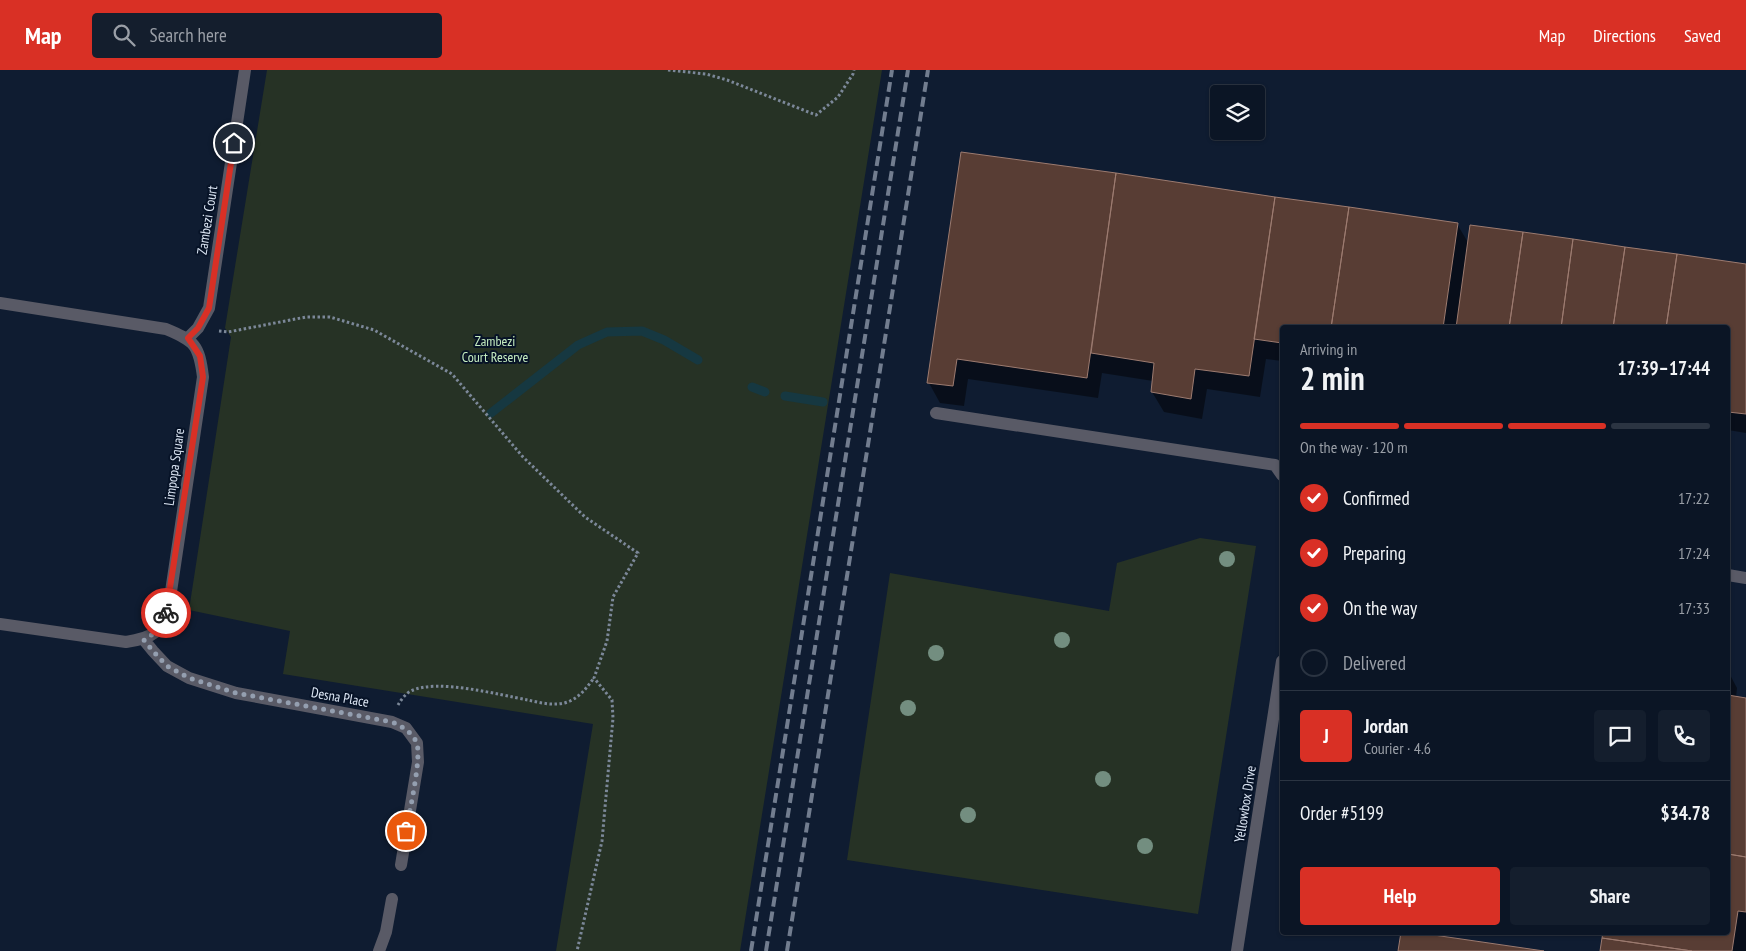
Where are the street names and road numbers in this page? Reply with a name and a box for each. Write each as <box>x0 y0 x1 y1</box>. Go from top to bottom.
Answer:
street label: Zambezi Court <box>193 184 221 256</box>
street label: Limpopa Square <box>160 427 188 507</box>
street label: Desna Place <box>310 683 370 711</box>
street label: Yellowbox Drive <box>1230 764 1260 844</box>

